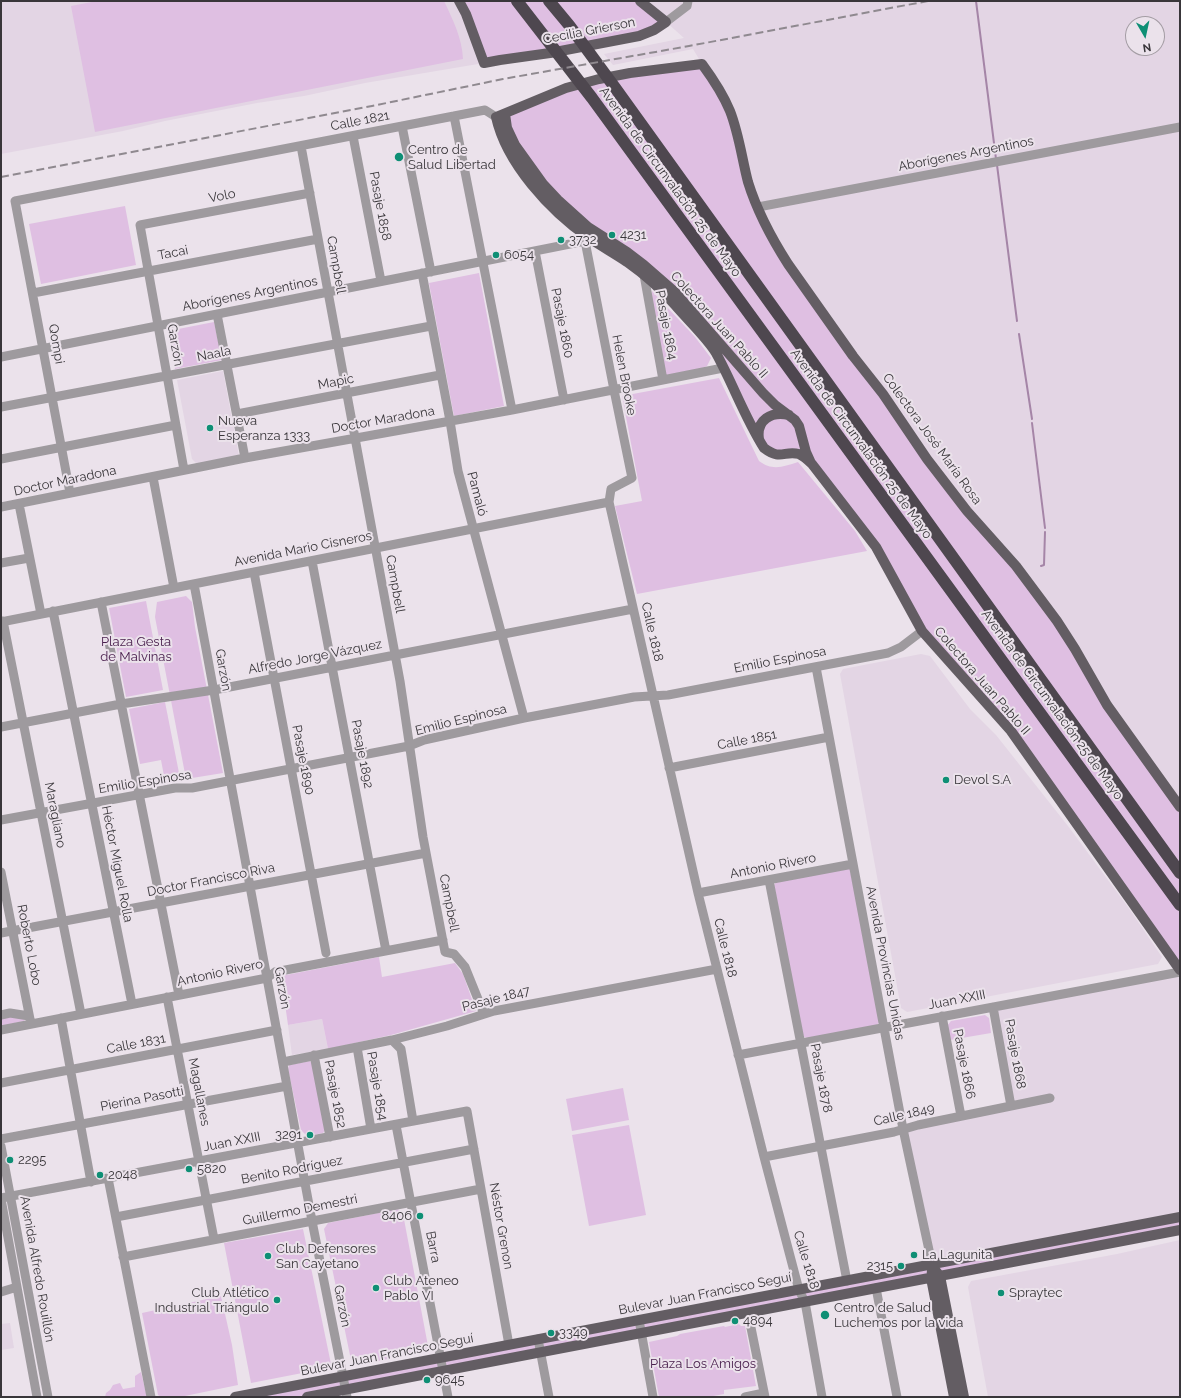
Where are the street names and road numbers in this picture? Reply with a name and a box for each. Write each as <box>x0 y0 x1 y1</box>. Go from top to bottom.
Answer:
street label: Cecilia Grierson <box>541 14 637 48</box>
street label: Avenida de Circunvalación 25 de Mayo <box>596 84 744 280</box>
street label: Calle 1821 <box>329 108 391 134</box>
street label: Aborígenes Argentinos <box>897 133 1035 175</box>
street label: Pasaje 1858 <box>366 170 394 242</box>
street label: Volo <box>207 186 237 206</box>
street label: Campbell <box>323 235 349 295</box>
street label: Tacai <box>156 242 190 264</box>
street label: Colectora Juan Pablo II <box>667 269 771 381</box>
street label: Aborígenes Argentinos <box>181 273 319 315</box>
street label: Pasaje 1860 <box>548 286 576 360</box>
street label: Pasaje 1864 <box>652 289 680 361</box>
street label: Qompi <box>45 323 67 365</box>
street label: Garzón <box>164 323 186 367</box>
street label: Helen Brooke <box>609 333 639 417</box>
street label: Naala <box>195 343 233 365</box>
street label: Avenida de Circunvalación 25 de Mayo <box>787 346 935 542</box>
street label: Colectora José María Rosa <box>879 370 985 508</box>
street label: Mapic <box>317 371 355 393</box>
street label: Doctor Maradona <box>330 403 436 437</box>
street label: Doctor Maradona <box>12 463 118 499</box>
street label: Pamaló <box>464 470 490 518</box>
street label: Avenida Mario Cisneros <box>233 528 373 570</box>
street label: Campbell <box>382 554 408 614</box>
street label: Calle 1818 <box>638 601 666 663</box>
street label: Avenida de Circunvalación 25 de Mayo <box>978 607 1126 803</box>
street label: Colectora Juan Pablo II <box>931 624 1033 738</box>
street label: Alfredo Jorge Vázquez <box>247 636 383 678</box>
street label: Emilio Espinosa <box>732 643 828 677</box>
street label: Garzón <box>212 648 234 692</box>
street label: Emilio Espinosa <box>414 701 508 739</box>
street label: Pasaje 1892 <box>348 718 376 790</box>
street label: Pasaje 1890 <box>289 724 317 796</box>
street label: Calle 1851 <box>716 727 778 753</box>
street label: Emilio Espinosa <box>97 767 193 797</box>
street label: Maragliano <box>41 781 69 849</box>
street label: Héctor Miguel Rolla <box>98 804 136 924</box>
street label: Antonio Rivero <box>729 850 817 882</box>
street label: Doctor Francisco Riva <box>146 860 276 900</box>
street label: Campbell <box>436 873 462 933</box>
street label: Avenida Provincias Unidas <box>862 884 908 1042</box>
street label: Roberto Lobo <box>13 903 45 987</box>
street label: Calle 1818 <box>710 917 740 979</box>
street label: Antonio Rivero <box>176 956 264 990</box>
street label: Garzón <box>271 966 293 1010</box>
street label: Pasaje 1847 <box>460 983 532 1015</box>
street label: Juan XXIII <box>927 987 987 1013</box>
street label: Pasaje 1868 <box>1001 1018 1029 1090</box>
street label: Pasaje 1866 <box>950 1028 978 1100</box>
street label: Calle 1831 <box>105 1031 167 1057</box>
street label: Pasaje 1878 <box>807 1042 835 1114</box>
street label: Pasaje 1854 <box>363 1050 391 1122</box>
street label: Magallanes <box>185 1057 213 1127</box>
street label: Pasaje 1852 <box>321 1058 349 1130</box>
street label: Pierina Pasotti <box>99 1083 185 1115</box>
street label: Calle 1849 <box>872 1100 936 1130</box>
street label: Juan XXIII <box>202 1129 262 1155</box>
street label: Benito Rodríguez <box>240 1152 344 1188</box>
street label: Néstor Grenon <box>486 1181 516 1271</box>
street label: Guillermo Demestri <box>241 1191 359 1229</box>
street label: Avenida Alfredo Rouillón <box>16 1195 58 1343</box>
street label: Calle 1818 <box>790 1229 822 1291</box>
street label: Barra <box>422 1230 444 1264</box>
street label: Bulevar Juan Francisco Seguí <box>617 1270 793 1318</box>
street label: Garzón <box>330 1284 354 1328</box>
street label: Bulevar Juan Francisco Seguí <box>299 1331 475 1379</box>

